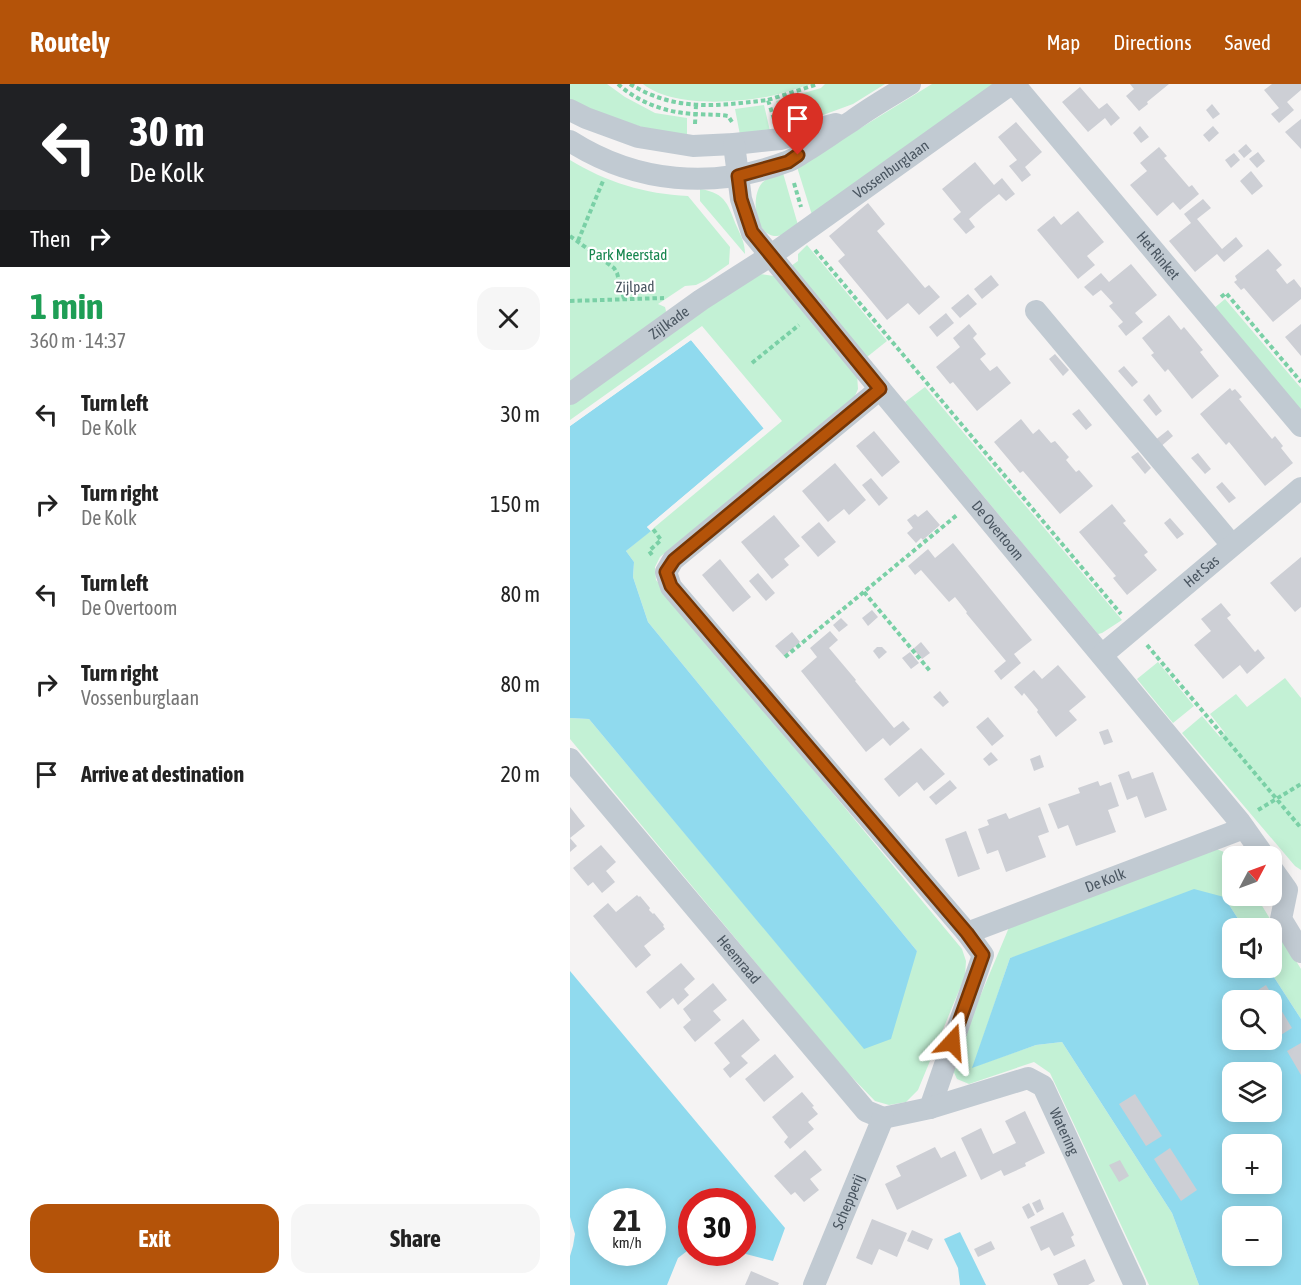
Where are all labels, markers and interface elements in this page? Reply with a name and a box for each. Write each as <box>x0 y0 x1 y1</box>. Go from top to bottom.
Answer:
text: Routely <box>30 26 110 58</box>
text: Map <box>1046 30 1080 54</box>
text: Directions <box>1113 30 1192 54</box>
text: Saved <box>1225 30 1271 54</box>
pin <box>772 93 823 155</box>
icon: arrive <box>781 102 814 135</box>
text: 30 m <box>129 107 204 155</box>
icon: left <box>30 108 108 186</box>
street label: Vossenburglaan <box>850 136 932 202</box>
text: De Kolk <box>129 157 205 188</box>
icon: right <box>83 222 116 255</box>
text: Then <box>30 226 71 252</box>
street label: Het Rinket <box>1133 228 1183 283</box>
park label: Park Meerstad <box>589 246 667 263</box>
street label: Zijlpad <box>615 278 655 295</box>
text: 1 min <box>30 285 104 327</box>
button: close <box>477 287 540 350</box>
street label: Zijlkade <box>646 302 692 343</box>
text: 360 m · 14:37 <box>30 329 126 352</box>
text: Turn left <box>81 390 148 416</box>
icon: left <box>30 398 63 431</box>
text: 30 m <box>500 401 540 427</box>
text: De Kolk <box>81 416 137 439</box>
text: Turn right <box>81 480 158 506</box>
icon: right <box>30 488 63 521</box>
text: 150 m <box>490 491 540 517</box>
street label: De Overtoom <box>968 497 1028 563</box>
text: De Kolk <box>81 506 137 529</box>
street label: Het Sas <box>1180 552 1222 591</box>
text: Turn left <box>81 570 148 596</box>
icon: left <box>30 578 63 611</box>
text: 80 m <box>500 581 540 607</box>
text: De Overtoom <box>81 596 177 619</box>
text: Turn right <box>81 660 158 686</box>
icon: right <box>30 668 63 701</box>
text: 80 m <box>500 671 540 697</box>
text: Vossenburglaan <box>81 686 199 709</box>
icon: arrive <box>30 758 63 791</box>
text: Arrive at destination <box>81 761 244 787</box>
text: 20 m <box>500 761 540 787</box>
north arrow <box>1222 846 1282 906</box>
map controls <box>1222 846 1282 1266</box>
street label: De Kolk <box>1083 865 1128 895</box>
button: sound <box>1222 918 1282 978</box>
street label: Heemraad <box>714 931 764 987</box>
button: search <box>1222 990 1282 1050</box>
position arrow <box>920 1010 984 1074</box>
button: layers <box>1222 1062 1282 1122</box>
street label: Watering <box>1046 1105 1083 1158</box>
button: + <box>1222 1134 1282 1194</box>
street label: Schepperij <box>829 1171 867 1232</box>
speed limit sign: 30 <box>678 1188 756 1266</box>
text: 21 <box>613 1203 641 1237</box>
button: Exit <box>30 1204 279 1273</box>
button: Share <box>291 1204 540 1273</box>
button: − <box>1222 1206 1282 1266</box>
text: km/h <box>612 1234 642 1251</box>

